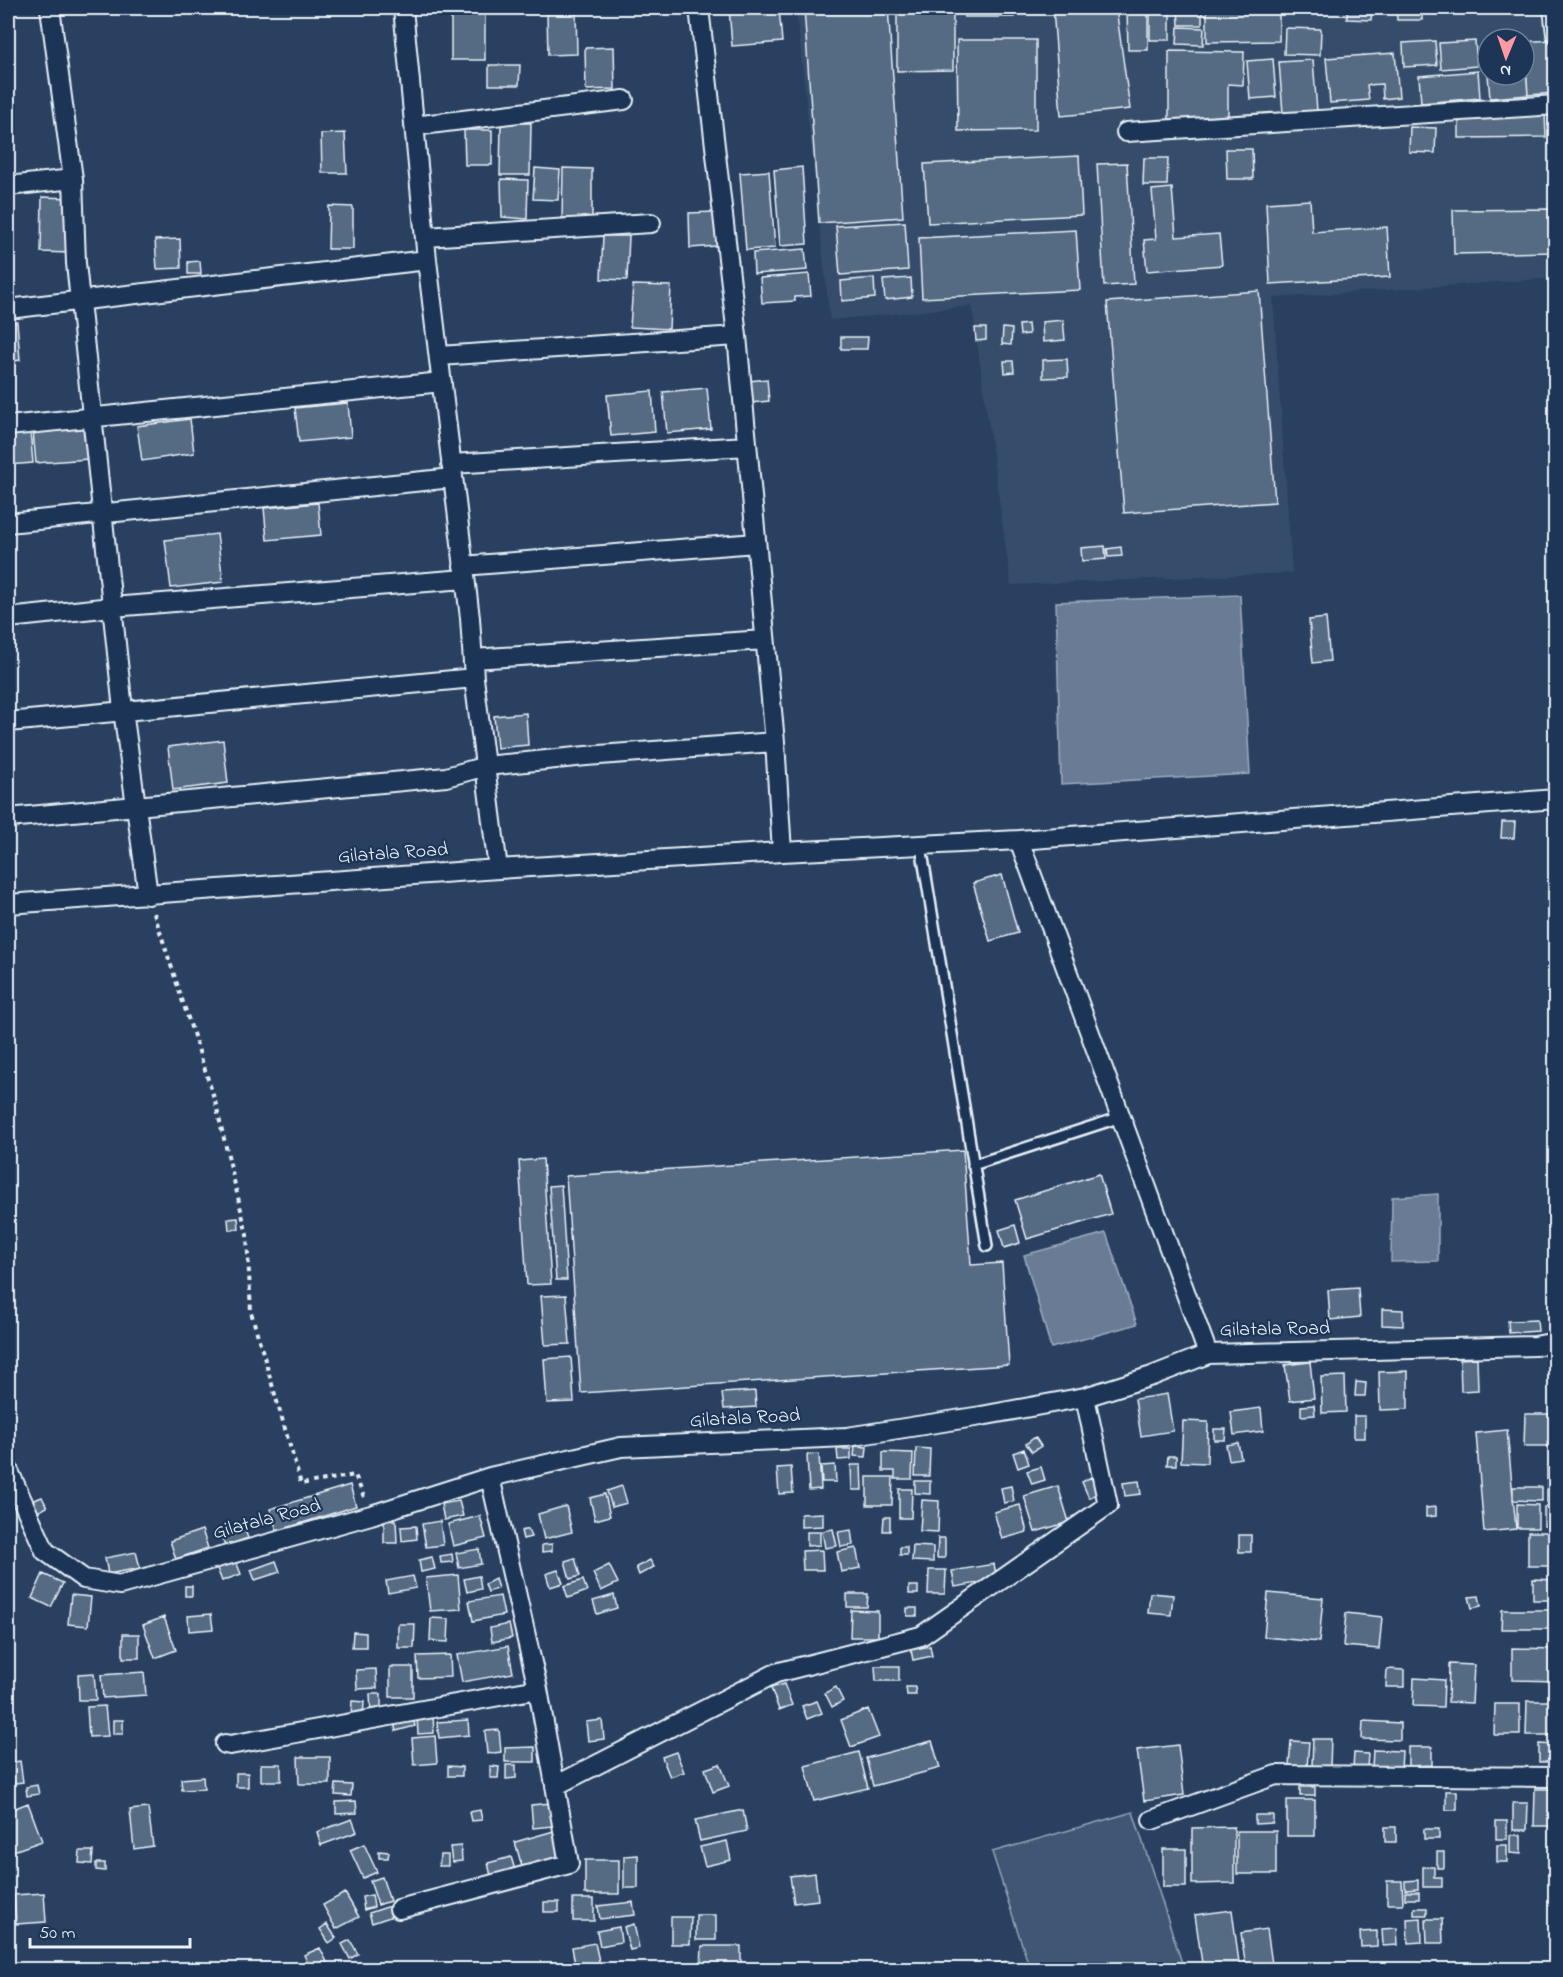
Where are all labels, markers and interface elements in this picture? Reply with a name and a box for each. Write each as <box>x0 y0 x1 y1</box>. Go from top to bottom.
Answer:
north arrow <box>1476 27 1536 87</box>
text: N <box>1500 58 1511 82</box>
street label: Gilatala Road <box>337 836 449 872</box>
street label: Gilatala Road <box>1220 1315 1330 1345</box>
street label: Gilatala Road <box>689 1402 801 1436</box>
street label: Gilatala Road <box>210 1492 324 1548</box>
scale bar <box>30 1911 190 1949</box>
text: 50 m <box>39 1921 76 1947</box>

